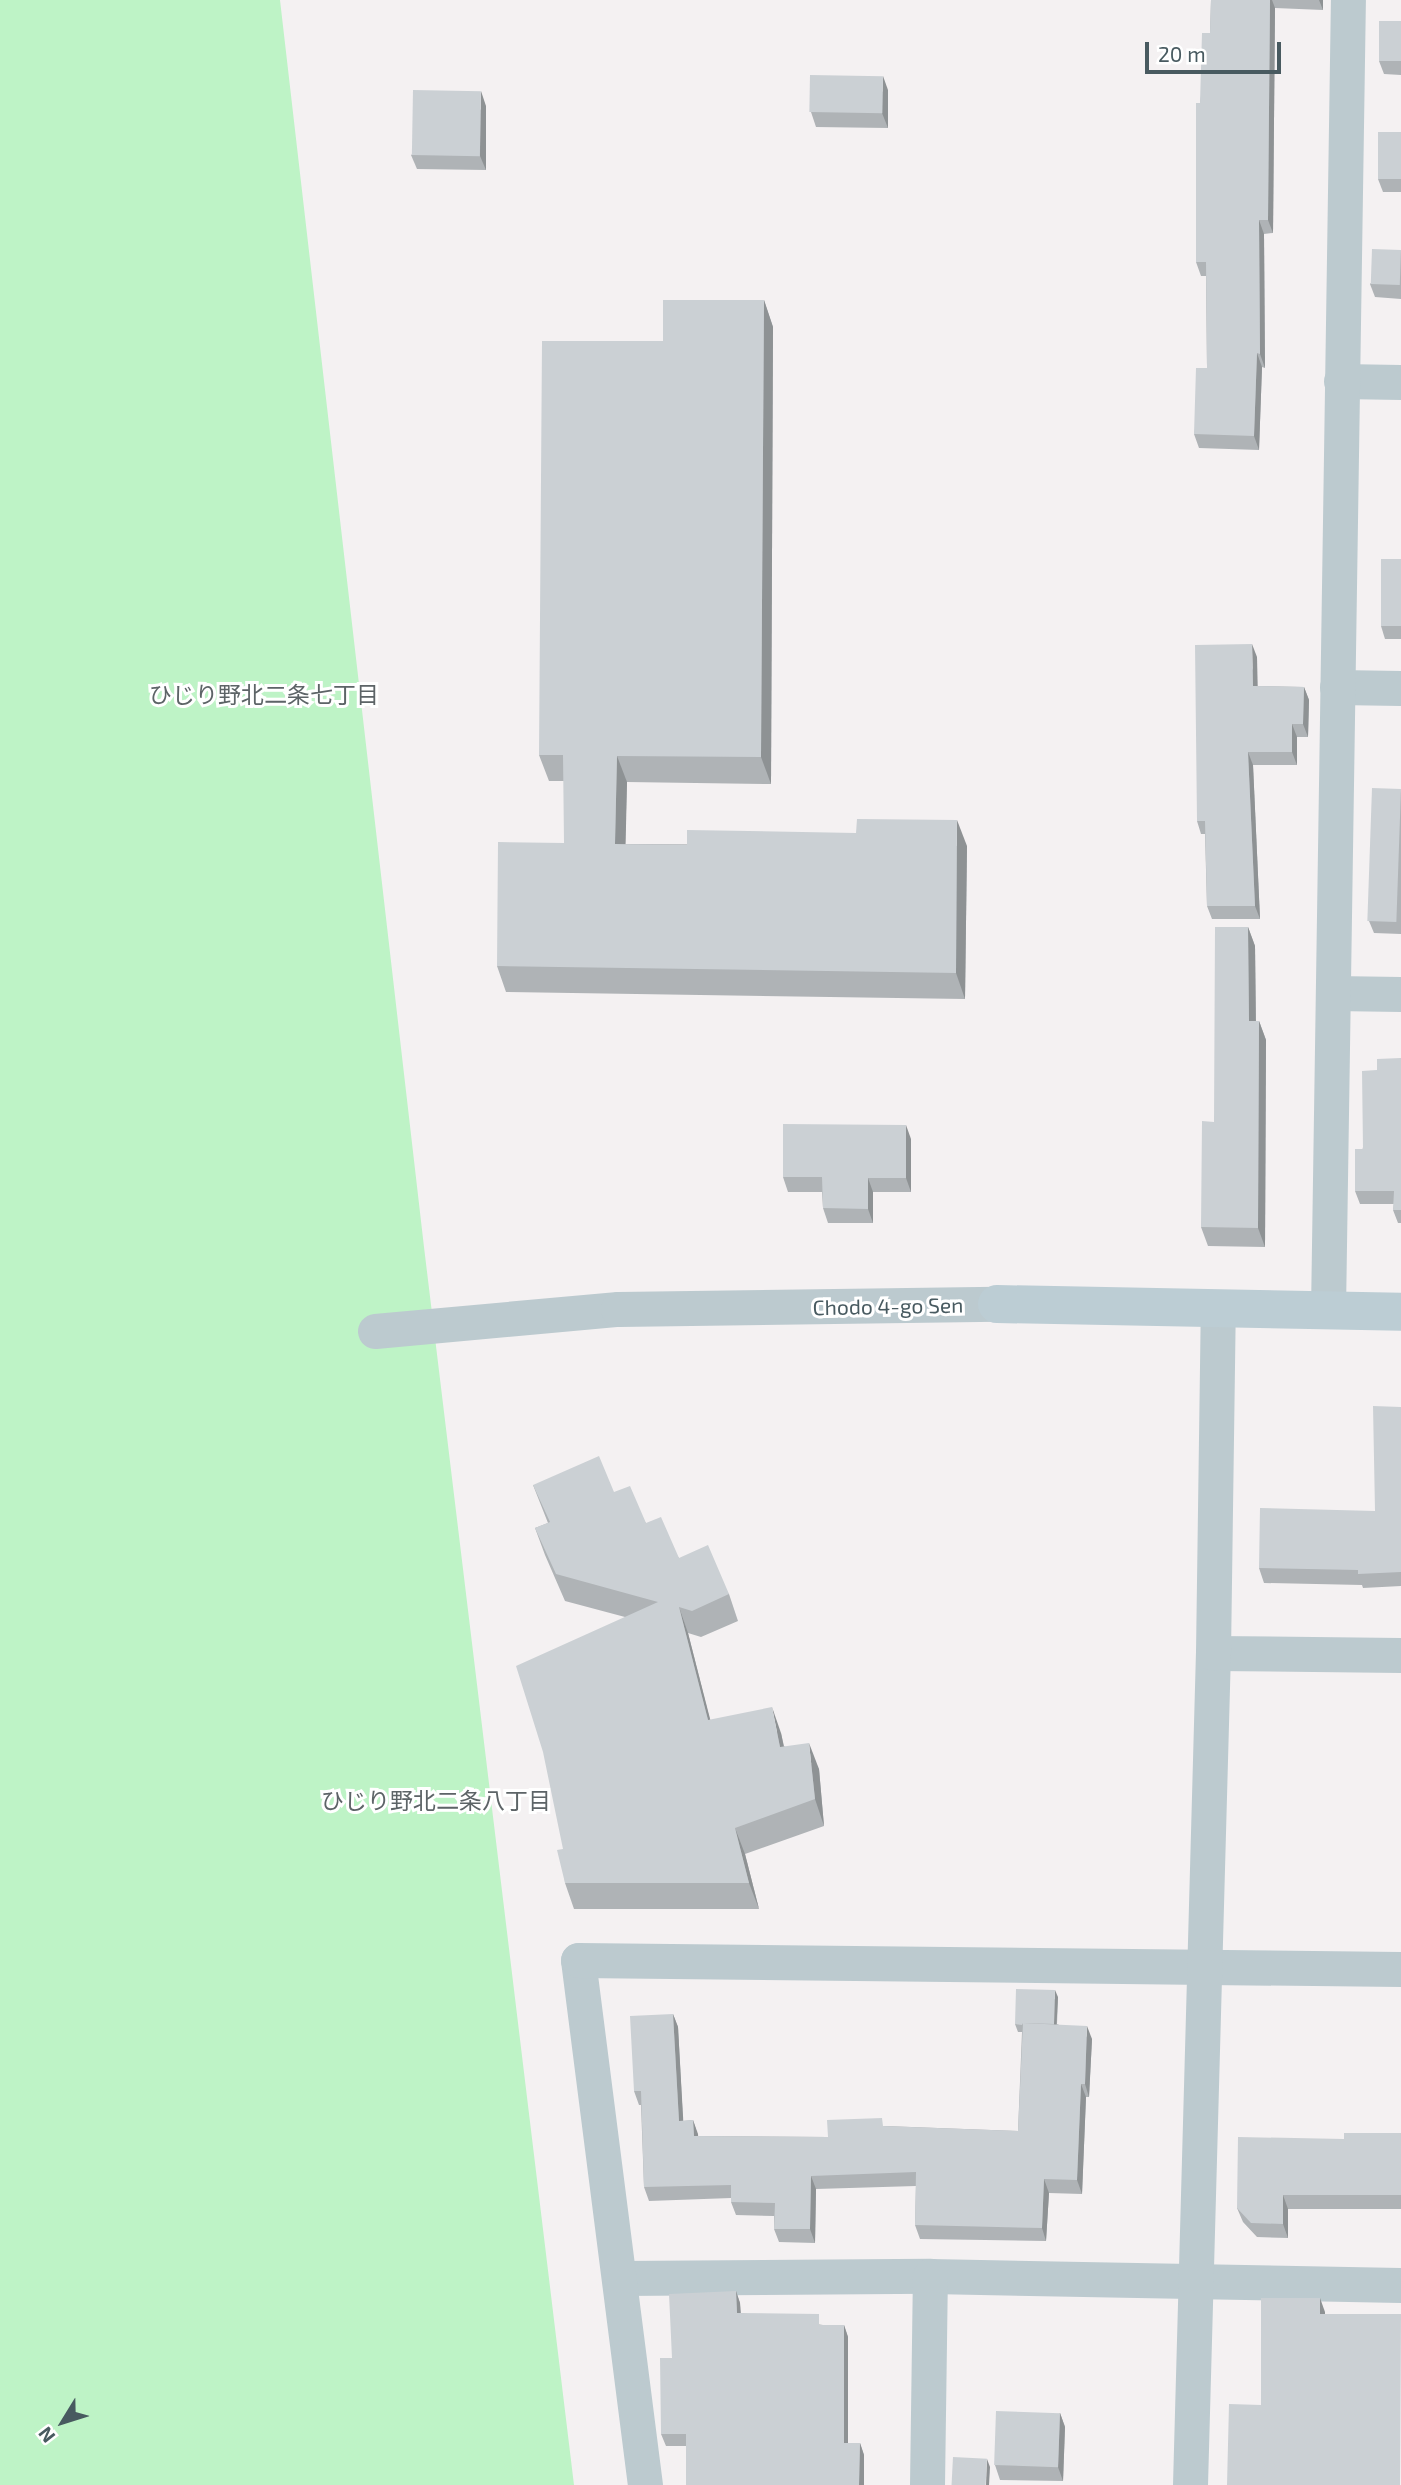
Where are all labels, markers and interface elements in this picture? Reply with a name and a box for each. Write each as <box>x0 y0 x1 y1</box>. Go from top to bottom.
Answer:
scale bar <box>1149 28 1286 72</box>
text: 20 m <box>1158 41 1206 66</box>
district label: ひじり野北二条七丁目 <box>149 680 379 708</box>
street label: Chodo 4-go Sen <box>812 1292 964 1320</box>
district label: ひじり野北二条八丁目 <box>321 1786 551 1814</box>
north arrow <box>28 2387 98 2457</box>
text: N <box>33 2423 59 2448</box>

